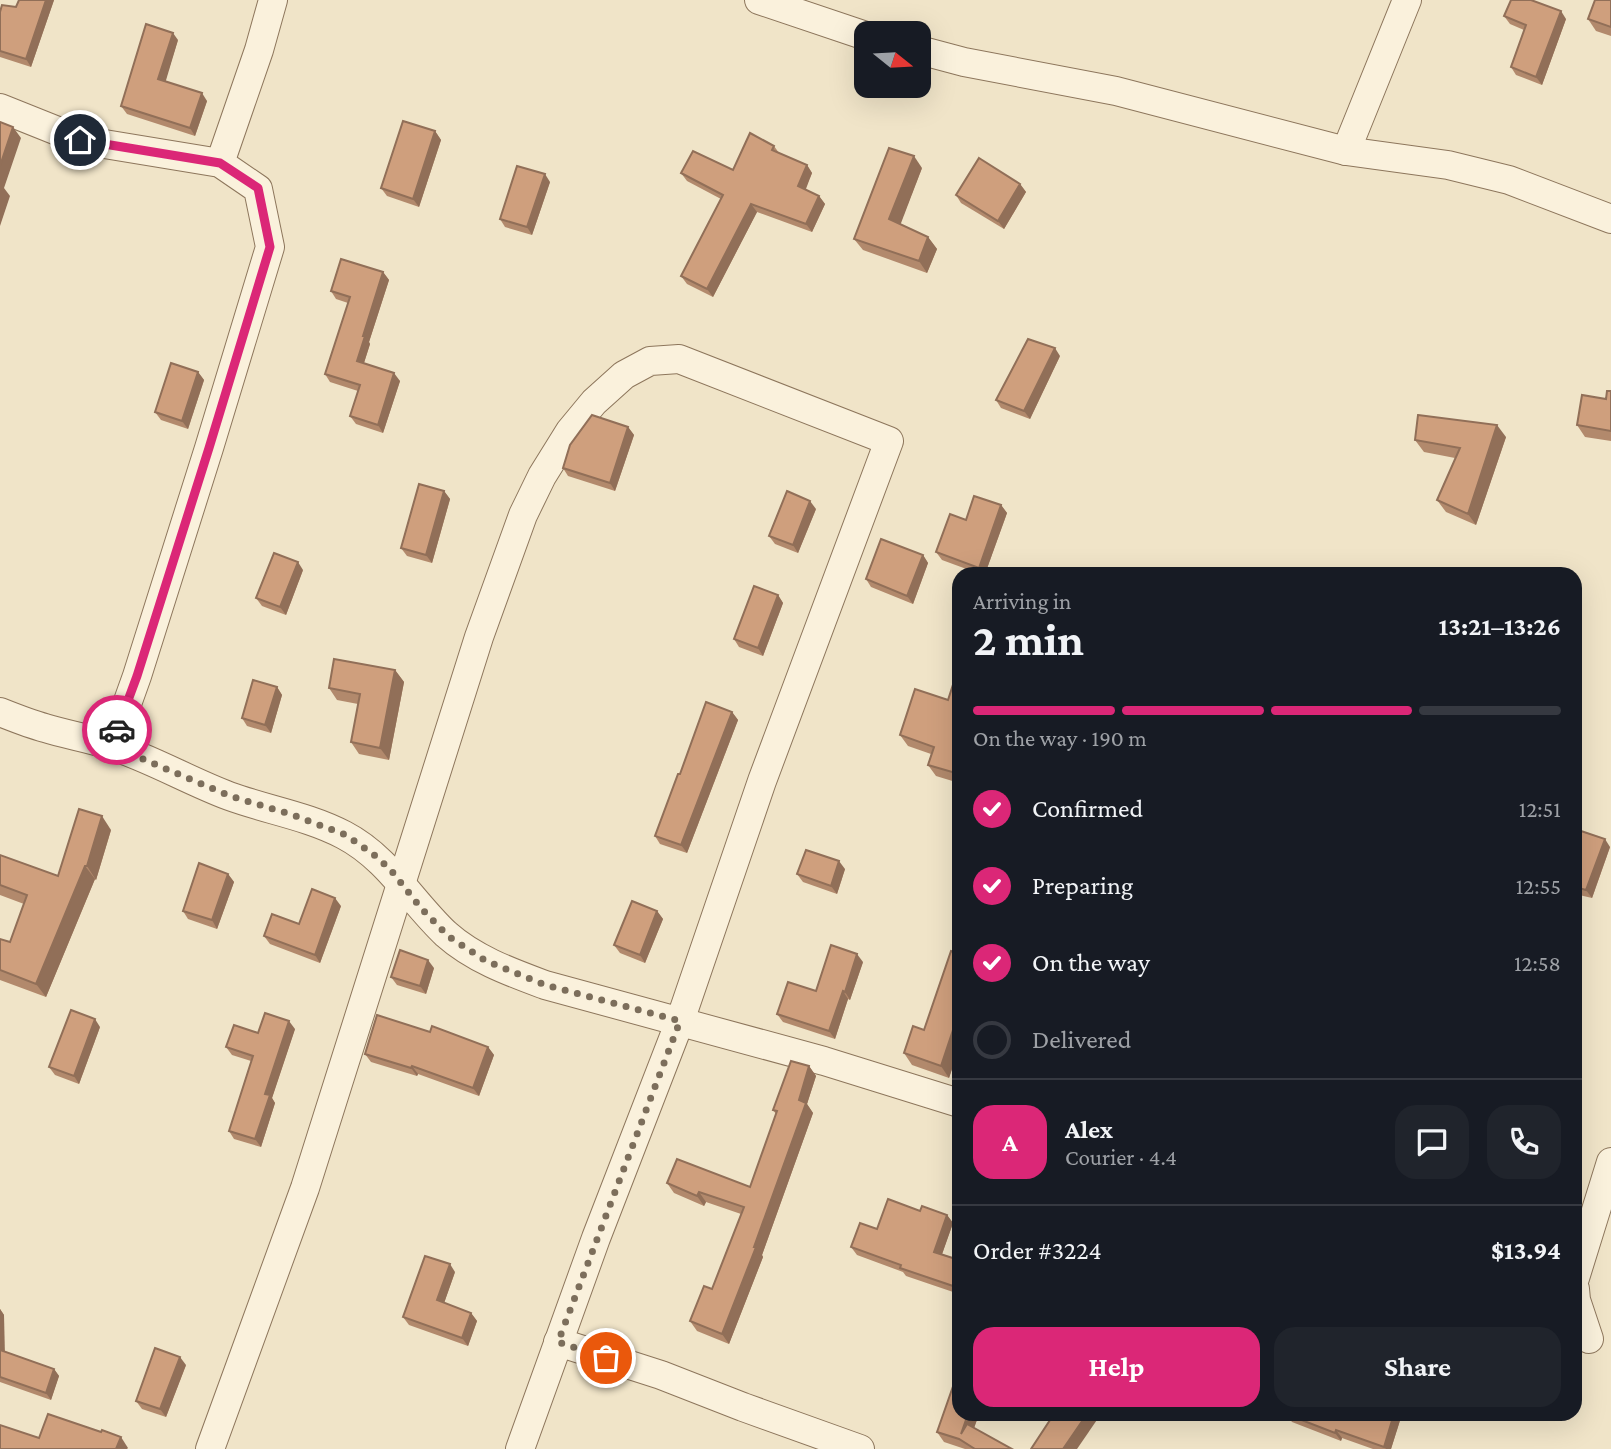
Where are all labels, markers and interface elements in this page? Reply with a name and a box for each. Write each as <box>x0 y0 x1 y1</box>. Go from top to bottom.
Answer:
north arrow <box>854 21 931 98</box>
map controls <box>854 21 931 98</box>
pin <box>50 110 110 170</box>
icon: home <box>61 121 99 159</box>
text: Arriving in <box>973 588 1071 614</box>
text: 13:21–13:26 <box>1439 612 1561 641</box>
text: 2 min <box>973 614 1084 665</box>
courier <box>82 695 152 765</box>
icon: car <box>98 711 136 749</box>
text: On the way · 190 m <box>973 725 1147 751</box>
icon: check <box>973 790 1011 828</box>
text: Confirmed <box>1032 794 1143 823</box>
text: 12:51 <box>1519 796 1561 822</box>
icon: check <box>973 867 1011 905</box>
text: Preparing <box>1032 871 1133 900</box>
text: 12:55 <box>1516 873 1561 899</box>
icon: check <box>973 944 1011 982</box>
text: On the way <box>1032 948 1150 977</box>
text: 12:58 <box>1514 950 1561 976</box>
text: Delivered <box>1032 1025 1131 1054</box>
button: chat <box>1395 1105 1469 1179</box>
button: phone <box>1487 1105 1561 1179</box>
text: Alex <box>1065 1115 1113 1144</box>
text: A <box>1002 1128 1018 1157</box>
text: Courier · 4.4 <box>1065 1144 1177 1170</box>
text: Order #3224 <box>973 1236 1102 1265</box>
text: $13.94 <box>1491 1236 1561 1265</box>
button: Help <box>973 1327 1260 1407</box>
button: Share <box>1274 1327 1561 1407</box>
pin <box>576 1328 636 1388</box>
icon: bag <box>587 1339 625 1377</box>

